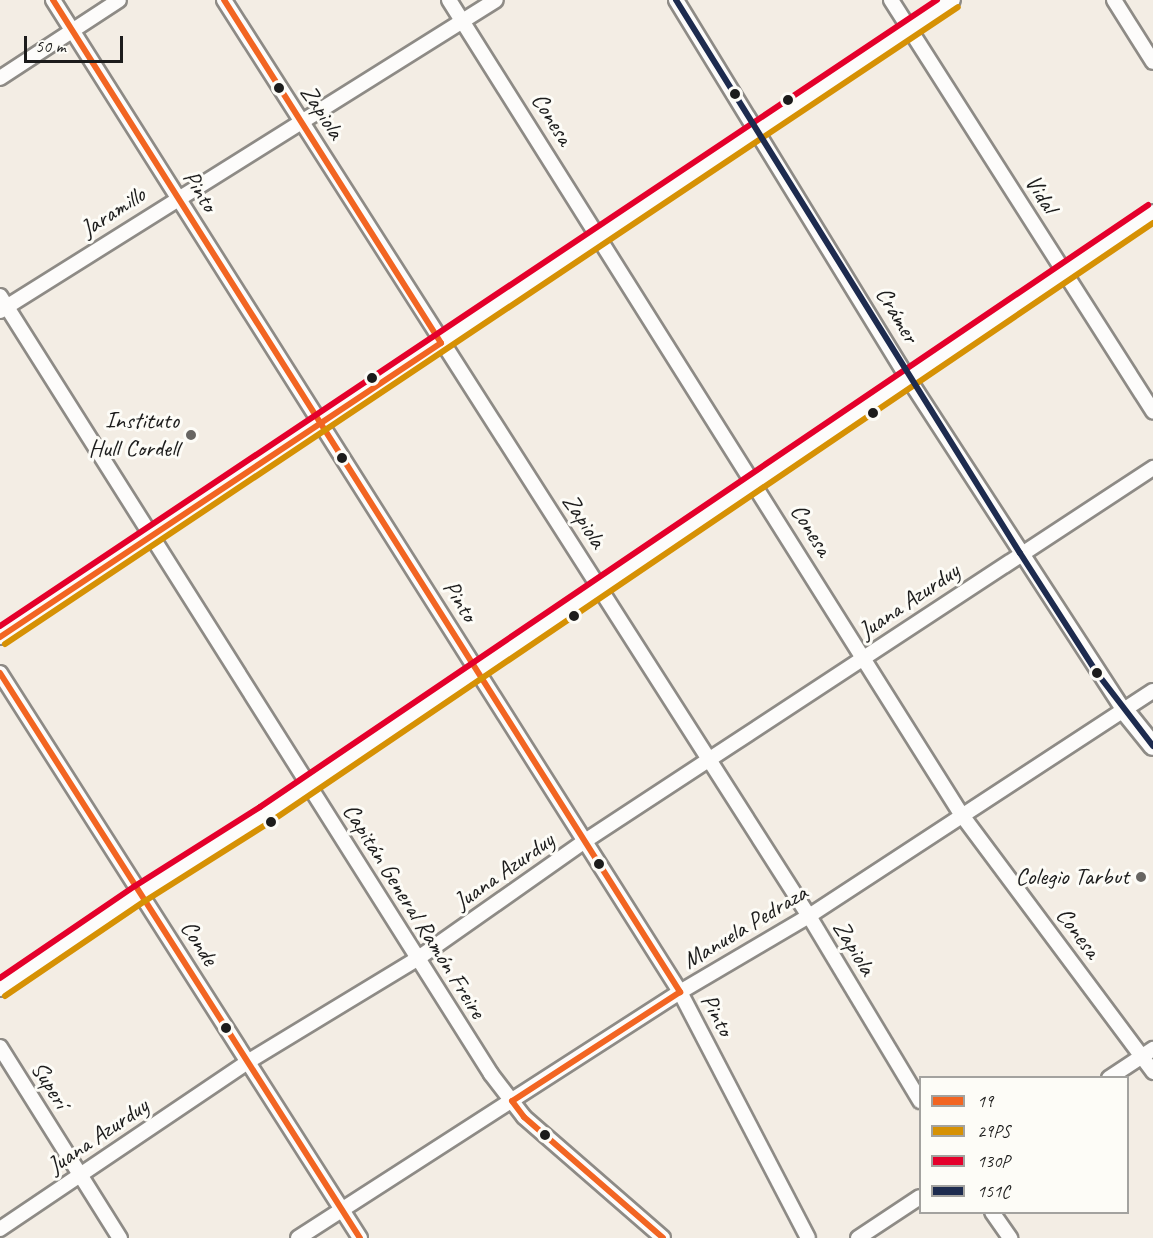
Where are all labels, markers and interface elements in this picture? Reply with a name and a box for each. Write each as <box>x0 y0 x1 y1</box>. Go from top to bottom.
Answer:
scale bar <box>27 24 126 62</box>
text: 50 m <box>35 35 66 57</box>
street label: Zapiola <box>294 79 350 145</box>
unlabelled marker <box>273 82 285 94</box>
street label: Conesa <box>525 87 579 151</box>
unlabelled marker <box>729 88 741 100</box>
unlabelled marker <box>782 94 794 106</box>
street label: Pinto <box>176 165 224 217</box>
street label: Vidal <box>1018 170 1064 218</box>
street label: Jaramillo <box>75 180 151 244</box>
street label: Crámer <box>869 282 925 348</box>
unlabelled marker <box>366 372 378 384</box>
place label: Instituto Hull Cordell <box>89 407 179 463</box>
unlabelled marker <box>867 407 879 419</box>
marker: Instituto Hull Cordell <box>184 428 198 442</box>
unlabelled marker <box>336 452 348 464</box>
street label: Zapiola <box>556 488 612 554</box>
street label: Conesa <box>784 498 838 562</box>
street label: Juana Azurduy <box>853 557 965 645</box>
street label: Pinto <box>436 575 484 627</box>
unlabelled marker <box>568 610 580 622</box>
unlabelled marker <box>1091 667 1103 679</box>
street label: Capitán General Ramón Freire <box>336 799 492 1023</box>
unlabelled marker <box>265 816 277 828</box>
street label: Juana Azurduy <box>448 826 560 916</box>
unlabelled marker <box>593 858 605 870</box>
place label: Colegio Tarbut <box>1015 863 1129 891</box>
marker: Colegio Tarbut <box>1134 870 1148 884</box>
street label: Manuela Pedraza <box>678 879 812 975</box>
street label: Conesa <box>1050 902 1106 964</box>
street label: Conde <box>174 915 224 971</box>
street label: Zapiola <box>826 915 882 981</box>
street label: Pinto <box>694 989 740 1041</box>
unlabelled marker <box>220 1022 232 1034</box>
street label: Superí <box>25 1056 75 1114</box>
legend <box>919 1076 1129 1214</box>
text: 19 <box>977 1090 993 1112</box>
street label: Juana Azurduy <box>42 1092 154 1180</box>
text: 29PS <box>977 1120 1010 1142</box>
unlabelled marker <box>539 1129 551 1141</box>
text: 130P <box>977 1150 1010 1172</box>
text: 151C <box>977 1180 1010 1202</box>

